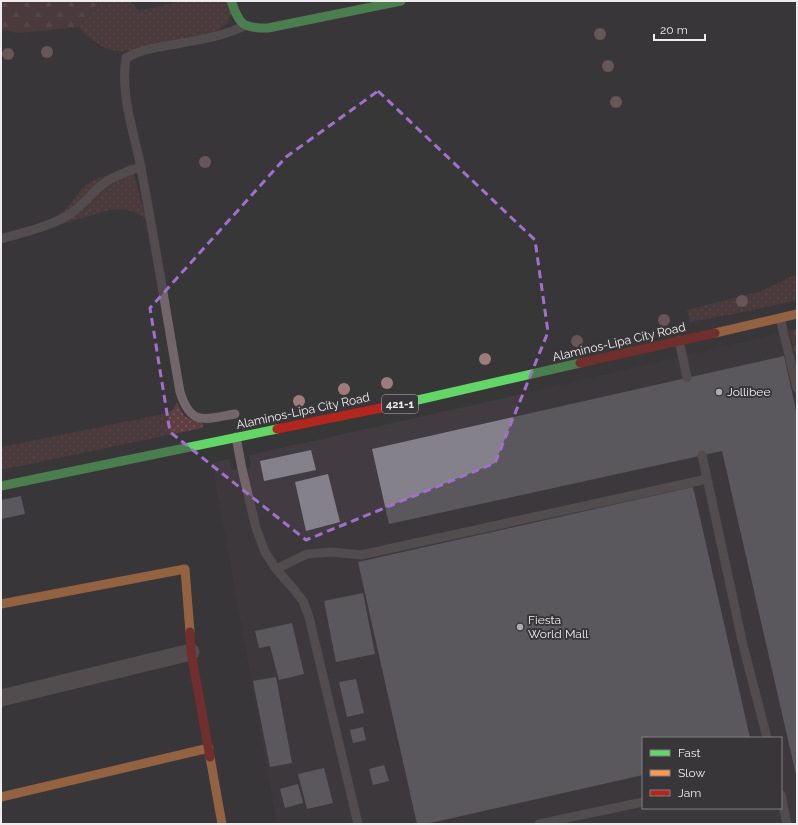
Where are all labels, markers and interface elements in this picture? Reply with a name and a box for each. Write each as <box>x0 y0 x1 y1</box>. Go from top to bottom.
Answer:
scale bar <box>654 16 705 42</box>
text: 20 m <box>660 23 688 37</box>
street label: Alaminos-Lipa City Road <box>551 320 687 364</box>
place label: Jollibee <box>727 385 770 399</box>
marker: Jollibee <box>714 387 724 397</box>
street label: Alaminos-Lipa City Road <box>235 390 371 432</box>
road number: 421-1 <box>382 395 418 413</box>
place label: Fiesta World Mall <box>528 613 589 641</box>
marker: Fiesta World Mall <box>515 622 525 632</box>
legend <box>642 737 782 809</box>
text: Fast <box>678 746 701 760</box>
text: Slow <box>678 766 705 780</box>
text: Jam <box>678 786 701 800</box>

